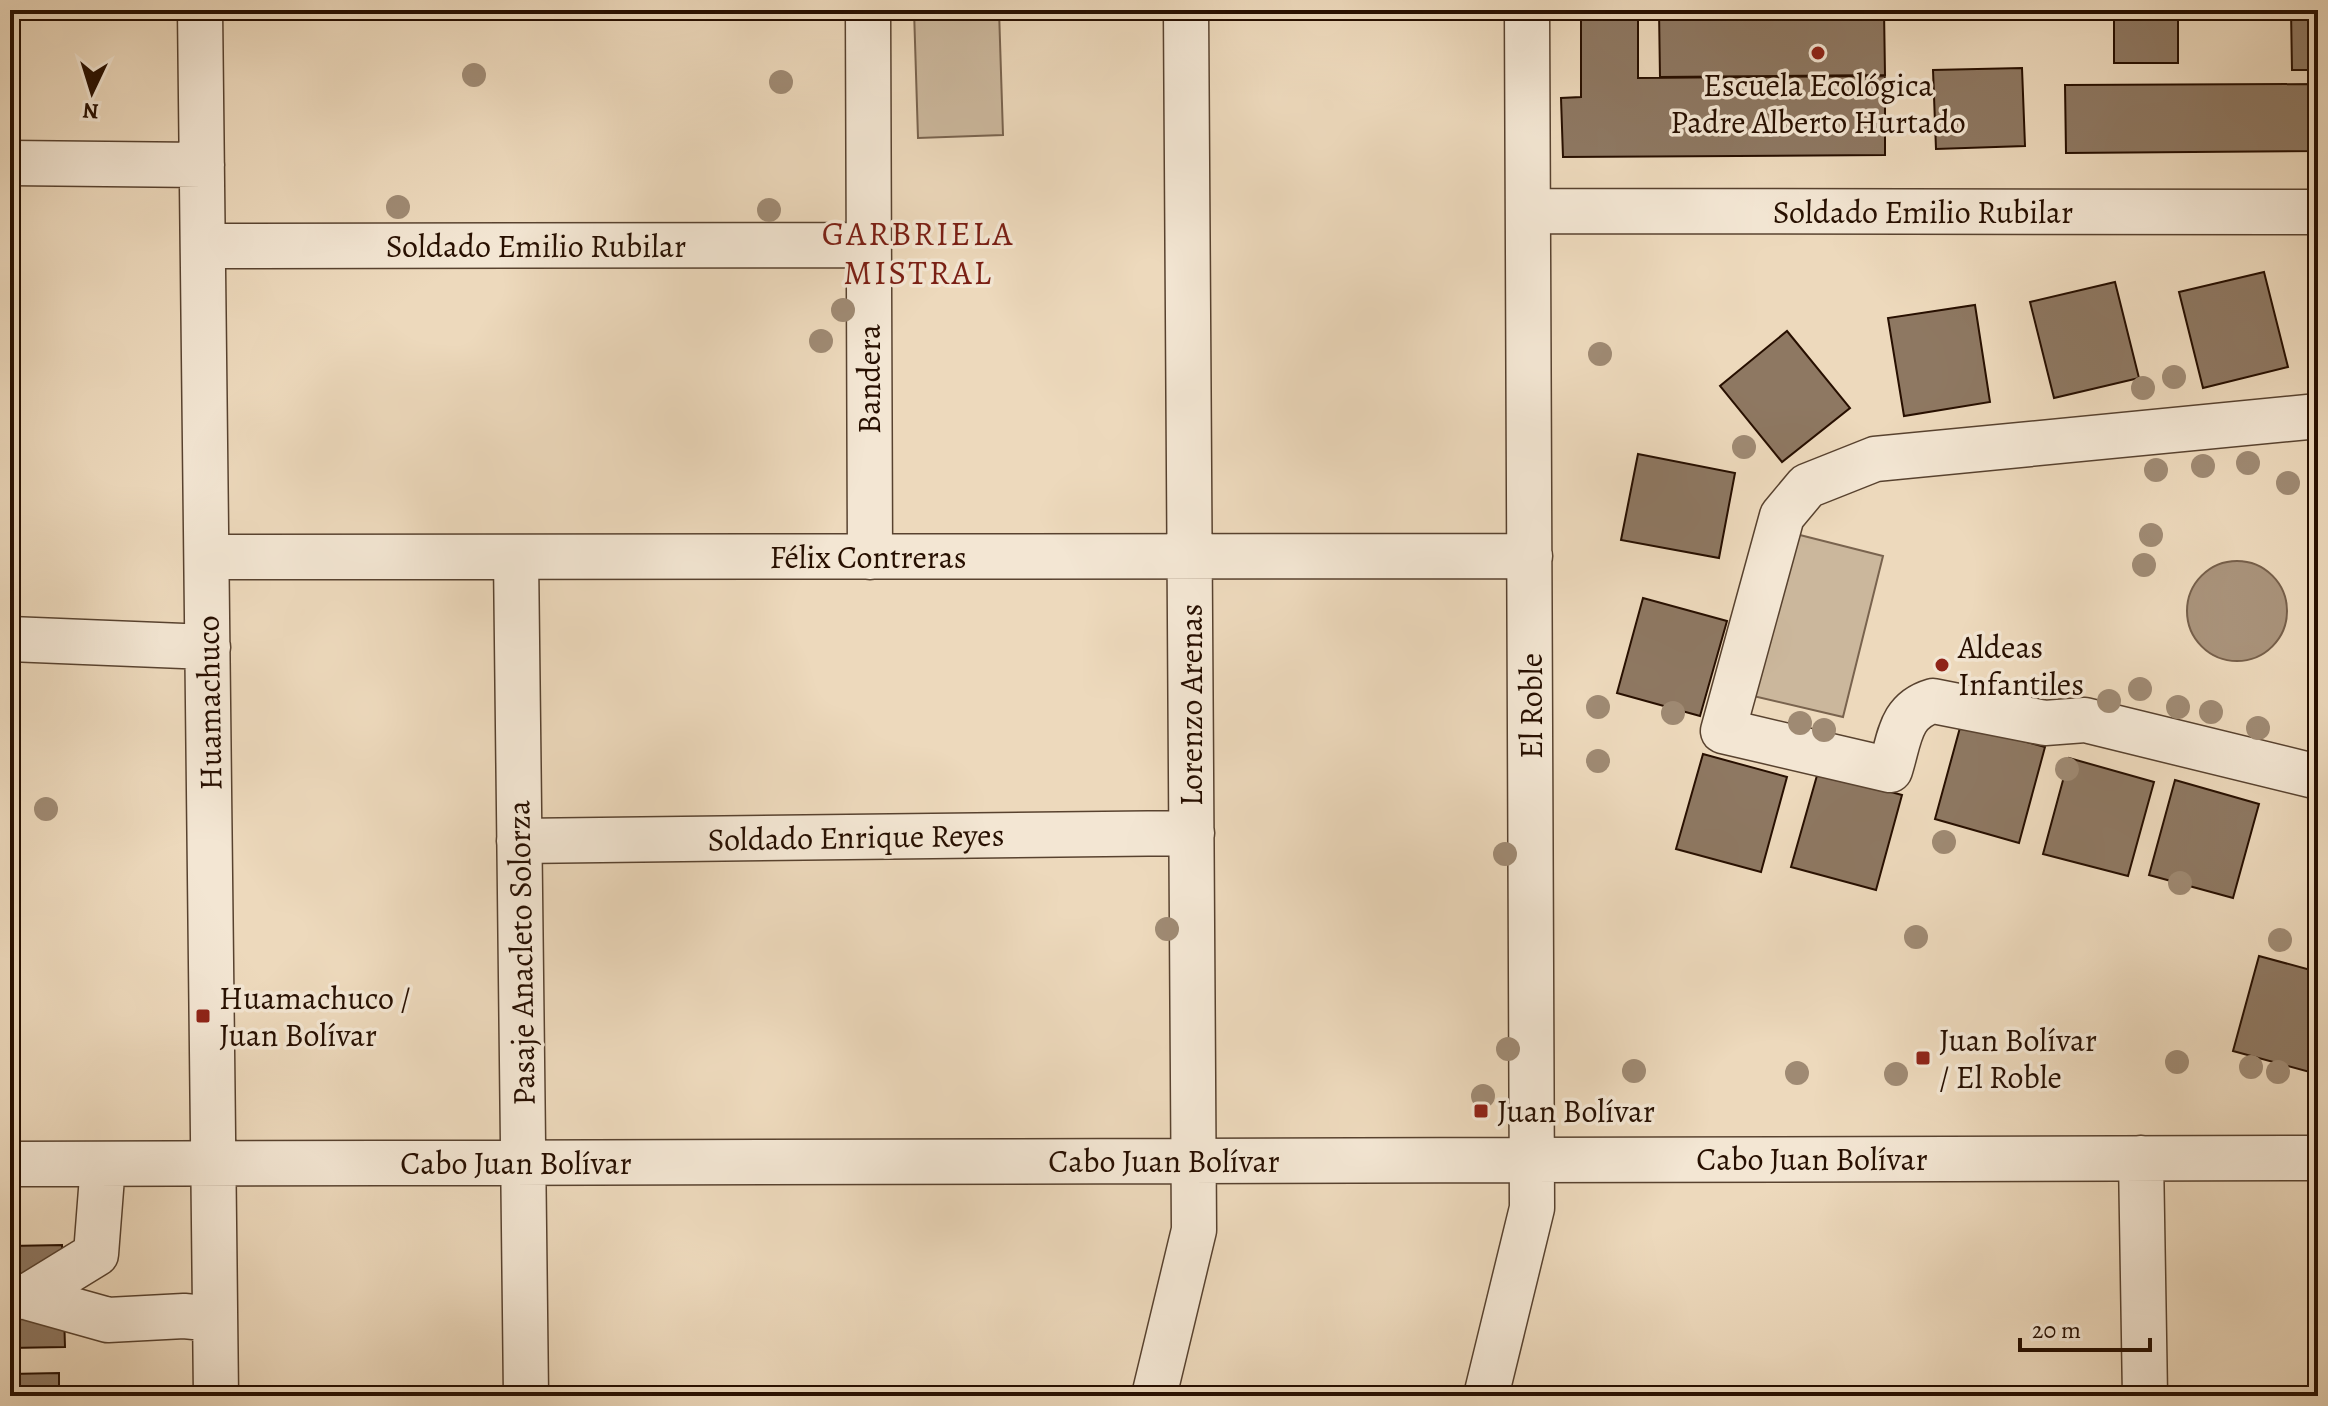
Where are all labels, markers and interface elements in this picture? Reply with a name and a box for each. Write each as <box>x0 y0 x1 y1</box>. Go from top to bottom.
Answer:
marker: Escuela Ecológica Padre Alberto Hurtado <box>1809 44 1827 62</box>
north arrow <box>52 52 132 132</box>
place label: Escuela Ecológica Padre Alberto Hurtado <box>1670 63 1966 144</box>
text: N <box>82 95 100 126</box>
street label: Soldado Emilio Rubilar <box>1773 190 2073 234</box>
district label: GARBRIELA MISTRAL <box>822 210 1014 296</box>
street label: Soldado Emilio Rubilar <box>386 224 686 268</box>
street label: Bandera <box>847 324 891 434</box>
street label: Félix Contreras <box>769 535 967 579</box>
street label: Lorenzo Arenas <box>1169 604 1213 806</box>
street label: Huamachuco <box>185 615 233 791</box>
place label: Aldeas Infantiles <box>1957 625 2084 706</box>
street label: El Roble <box>1509 653 1553 759</box>
marker: Aldeas Infantiles <box>1933 656 1951 674</box>
street label: Pasaje Anacleto Solorza <box>496 800 546 1106</box>
street label: Soldado Enrique Reyes <box>707 812 1005 862</box>
place label: Huamachuco / Juan Bolívar <box>219 976 411 1057</box>
marker: Huamachuco / Juan Bolívar <box>194 1007 212 1025</box>
place label: Juan Bolívar / El Roble <box>1939 1018 2097 1099</box>
marker: Juan Bolívar / El Roble <box>1914 1049 1932 1067</box>
place label: Juan Bolívar <box>1497 1089 1655 1133</box>
marker: Juan Bolívar <box>1472 1102 1490 1120</box>
street label: Cabo Juan Bolívar <box>1696 1137 1928 1181</box>
street label: Cabo Juan Bolívar <box>1048 1139 1280 1183</box>
street label: Cabo Juan Bolívar <box>400 1141 632 1185</box>
scale bar <box>2020 1302 2150 1352</box>
text: 20 m <box>2032 1314 2081 1346</box>

